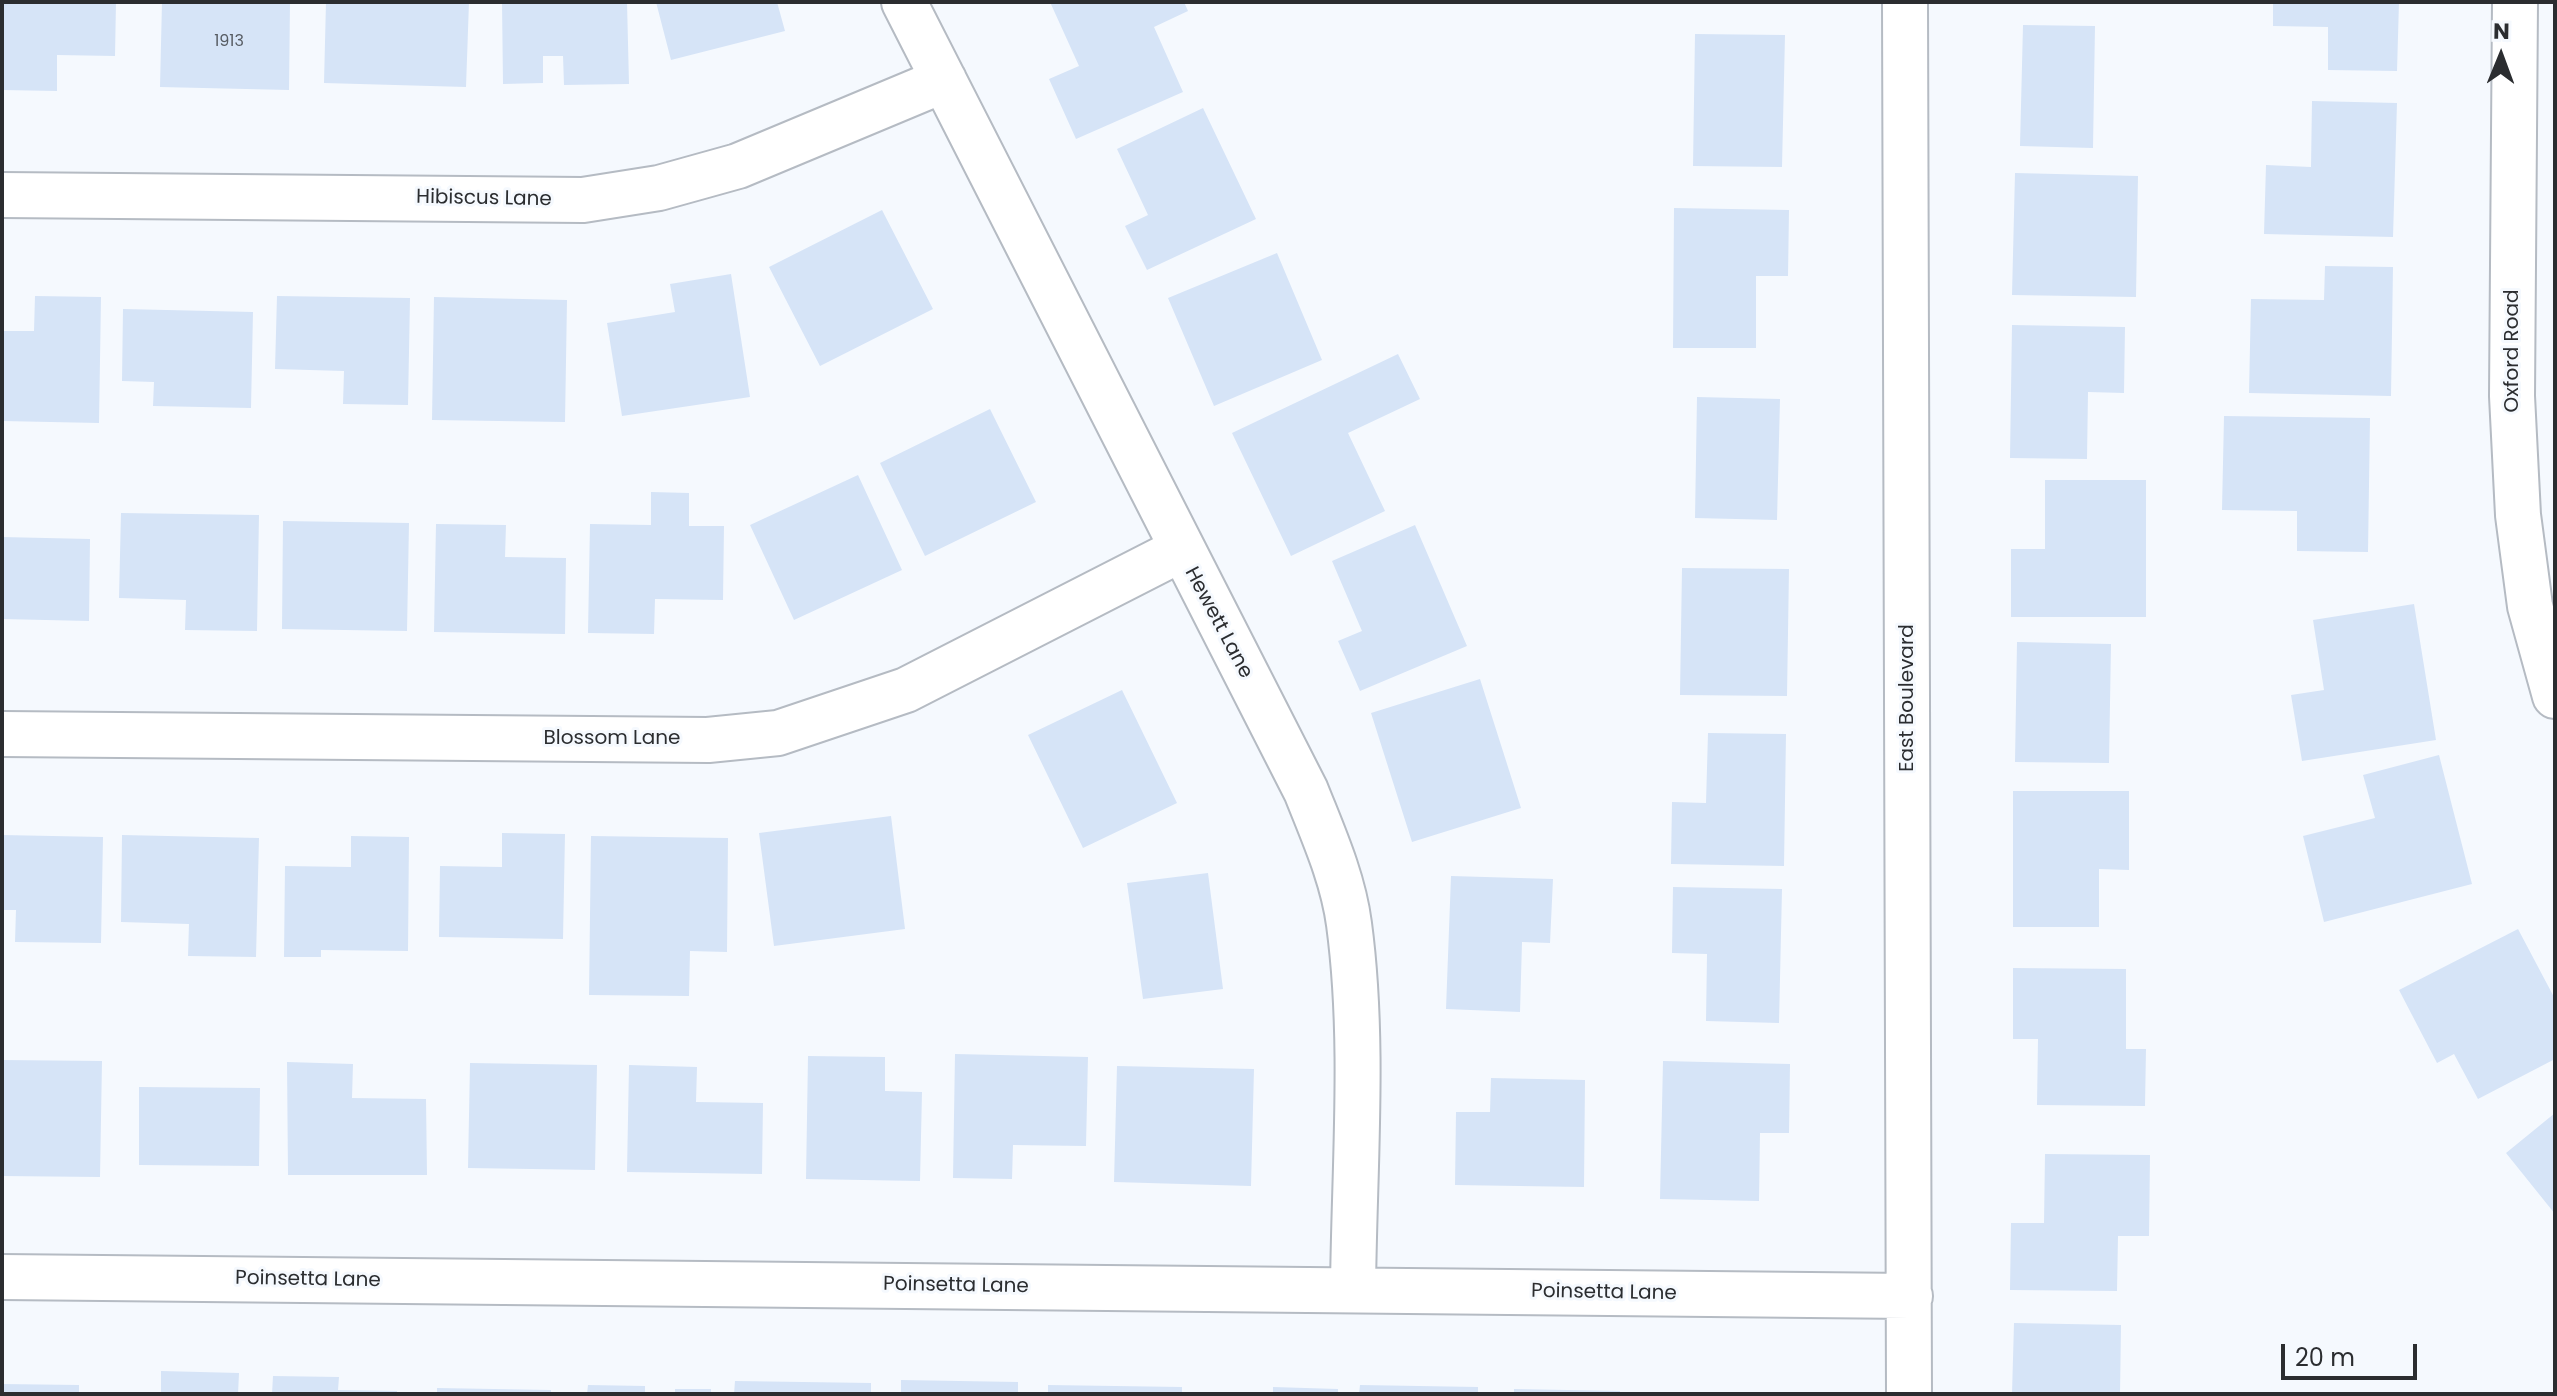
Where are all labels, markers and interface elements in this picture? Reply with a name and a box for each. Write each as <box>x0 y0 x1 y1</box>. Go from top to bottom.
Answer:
north arrow <box>2461 16 2541 96</box>
text: N <box>2493 16 2510 47</box>
house number: 1913 <box>214 32 244 52</box>
street label: Hibiscus Lane <box>416 186 552 212</box>
street label: Oxford Road <box>2501 290 2525 412</box>
street label: Hewett Lane <box>1179 563 1257 683</box>
street label: East Boulevard <box>1896 624 1920 772</box>
street label: Blossom Lane <box>544 727 680 751</box>
street label: Poinsetta Lane <box>235 1267 381 1293</box>
street label: Poinsetta Lane <box>883 1273 1029 1299</box>
street label: Poinsetta Lane <box>1531 1280 1677 1306</box>
scale bar <box>2285 1328 2421 1378</box>
text: 20 m <box>2295 1341 2355 1374</box>

